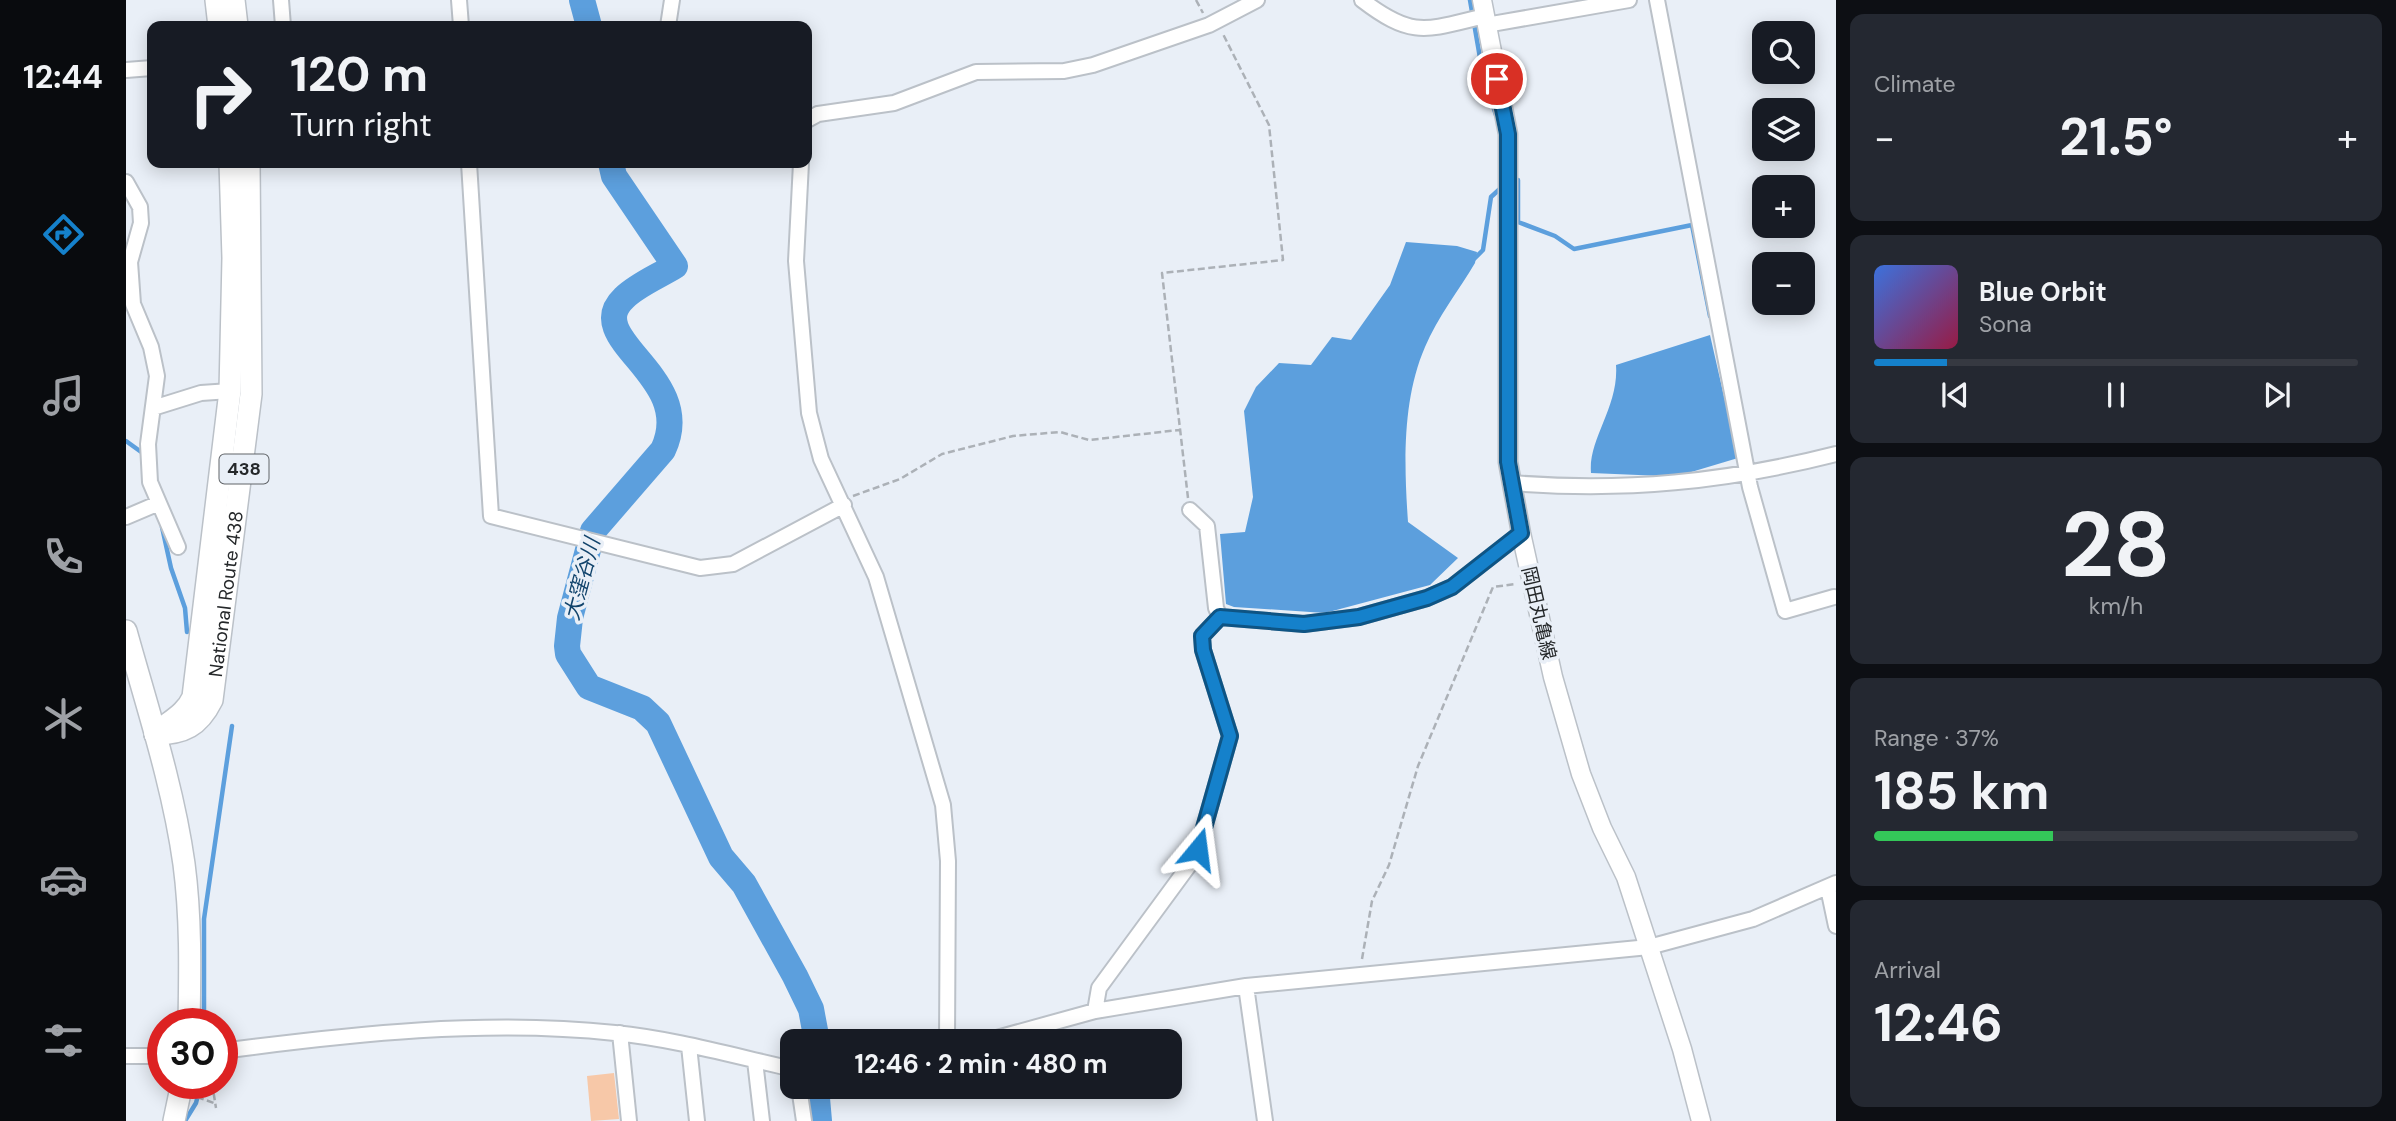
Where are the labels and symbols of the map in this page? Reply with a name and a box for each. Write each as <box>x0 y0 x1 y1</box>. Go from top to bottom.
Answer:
pin <box>1467 49 1527 109</box>
road number: 438 <box>220 454 268 484</box>
street label: National Route 438 <box>203 509 248 679</box>
water label: 大窪谷川 <box>558 533 607 623</box>
street label: 岡田丸亀線 <box>1516 564 1562 662</box>
position arrow <box>1161 812 1235 886</box>
speed limit sign: 30 <box>147 1008 238 1099</box>

